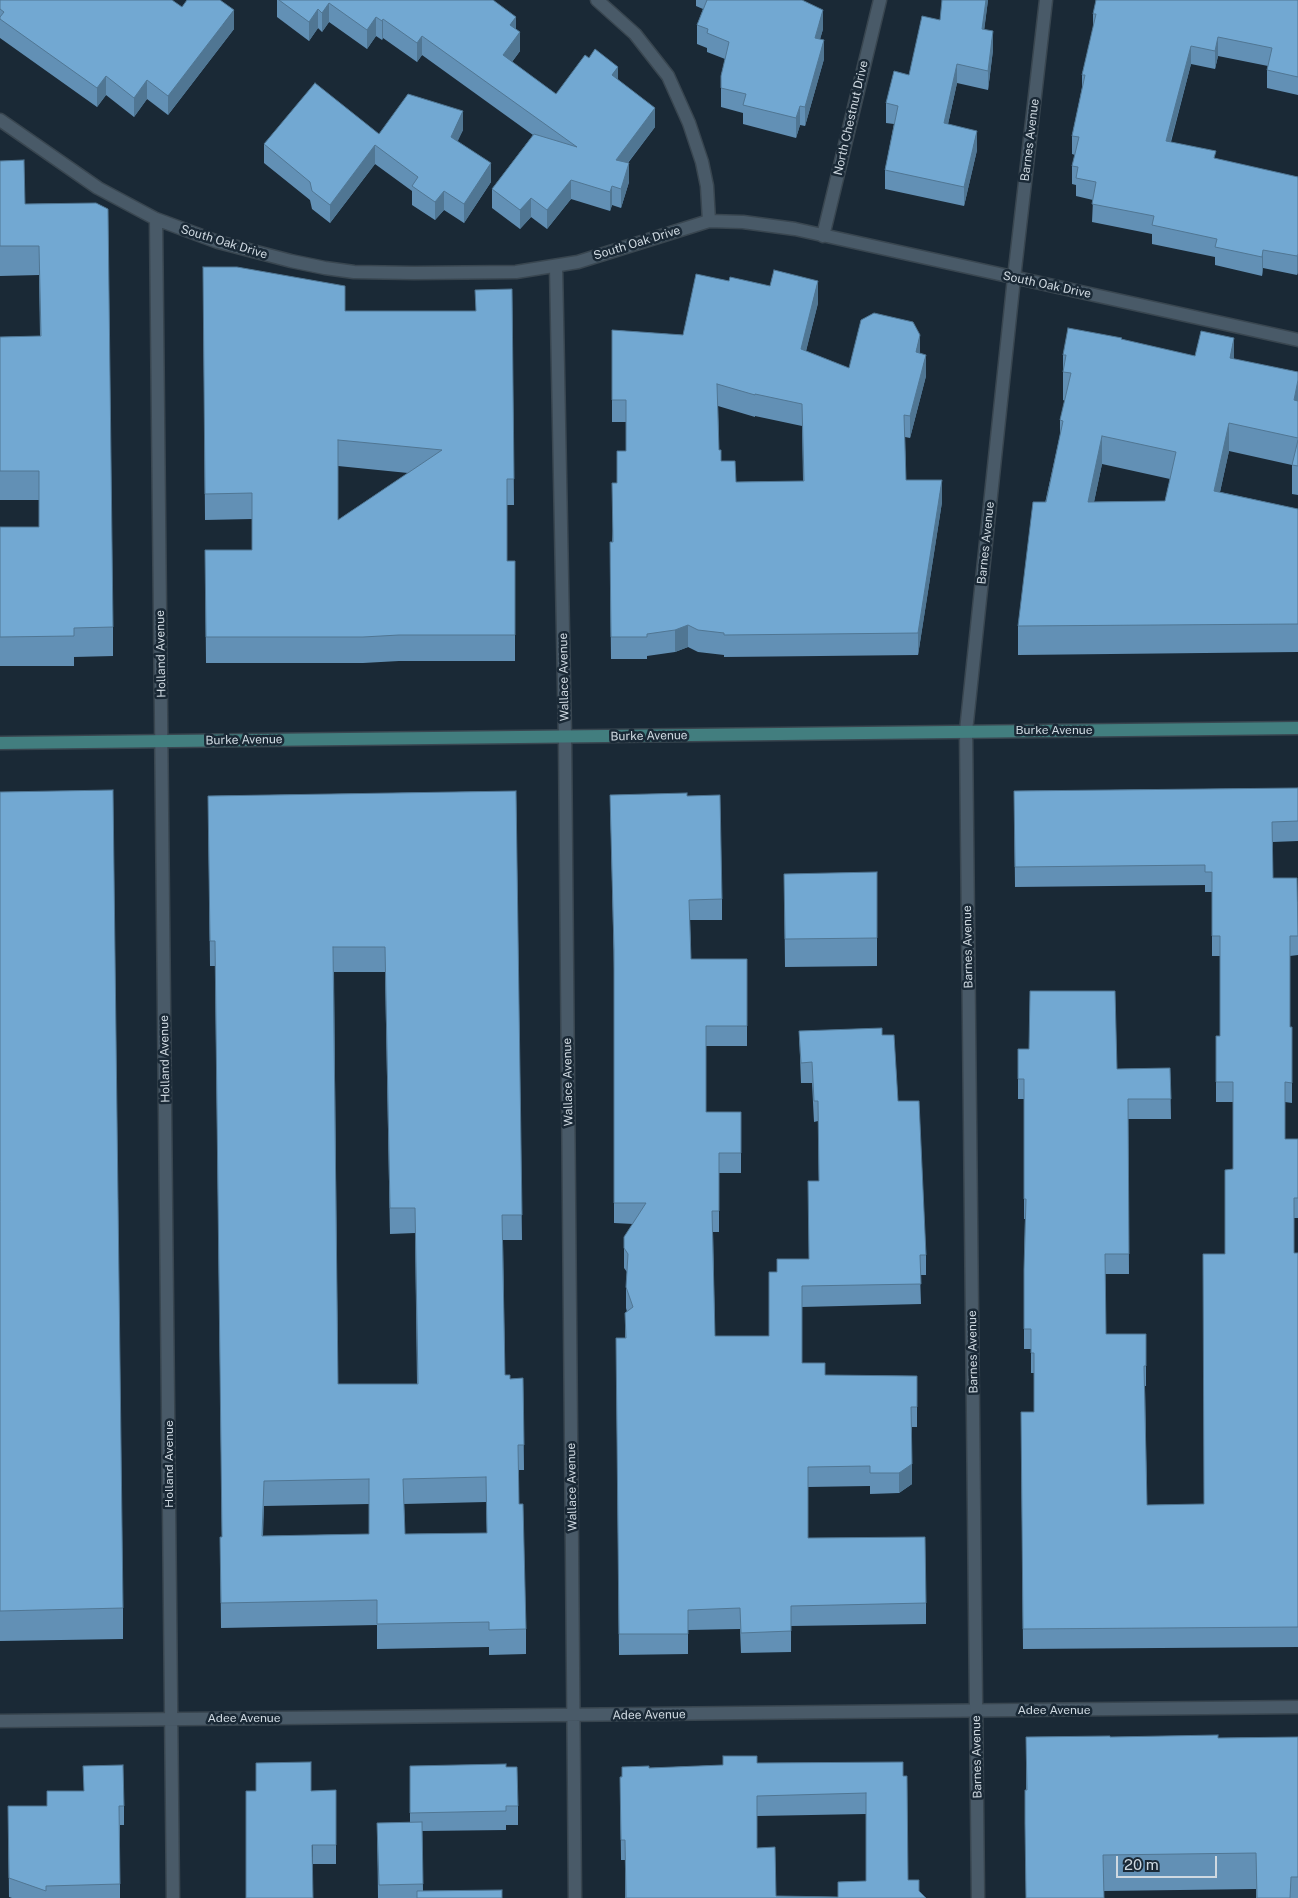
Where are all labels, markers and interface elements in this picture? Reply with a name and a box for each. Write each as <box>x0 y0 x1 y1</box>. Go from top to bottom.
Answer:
street label: North Chestnut Drive <box>831 59 871 177</box>
street label: Barnes Avenue <box>1018 98 1042 182</box>
street label: South Oak Drive <box>179 222 269 262</box>
street label: South Oak Drive <box>592 223 682 263</box>
street label: South Oak Drive <box>1002 269 1092 301</box>
street label: Barnes Avenue <box>974 501 998 585</box>
street label: Holland Avenue <box>153 610 169 698</box>
street label: Wallace Avenue <box>556 633 572 721</box>
street label: Burke Avenue <box>1015 723 1093 737</box>
street label: Burke Avenue <box>610 728 688 744</box>
street label: Burke Avenue <box>205 732 283 748</box>
street label: Barnes Avenue <box>960 905 976 989</box>
street label: Holland Avenue <box>157 1015 173 1103</box>
street label: Wallace Avenue <box>560 1038 576 1126</box>
street label: Barnes Avenue <box>965 1310 981 1394</box>
street label: Holland Avenue <box>162 1420 176 1508</box>
street label: Wallace Avenue <box>564 1443 580 1531</box>
street label: Adee Avenue <box>1017 1703 1091 1717</box>
street label: Adee Avenue <box>612 1707 686 1723</box>
street label: Adee Avenue <box>207 1711 281 1725</box>
street label: Barnes Avenue <box>969 1715 985 1799</box>
scale bar <box>1118 1846 1219 1878</box>
text: 20 m <box>1124 1856 1159 1873</box>

